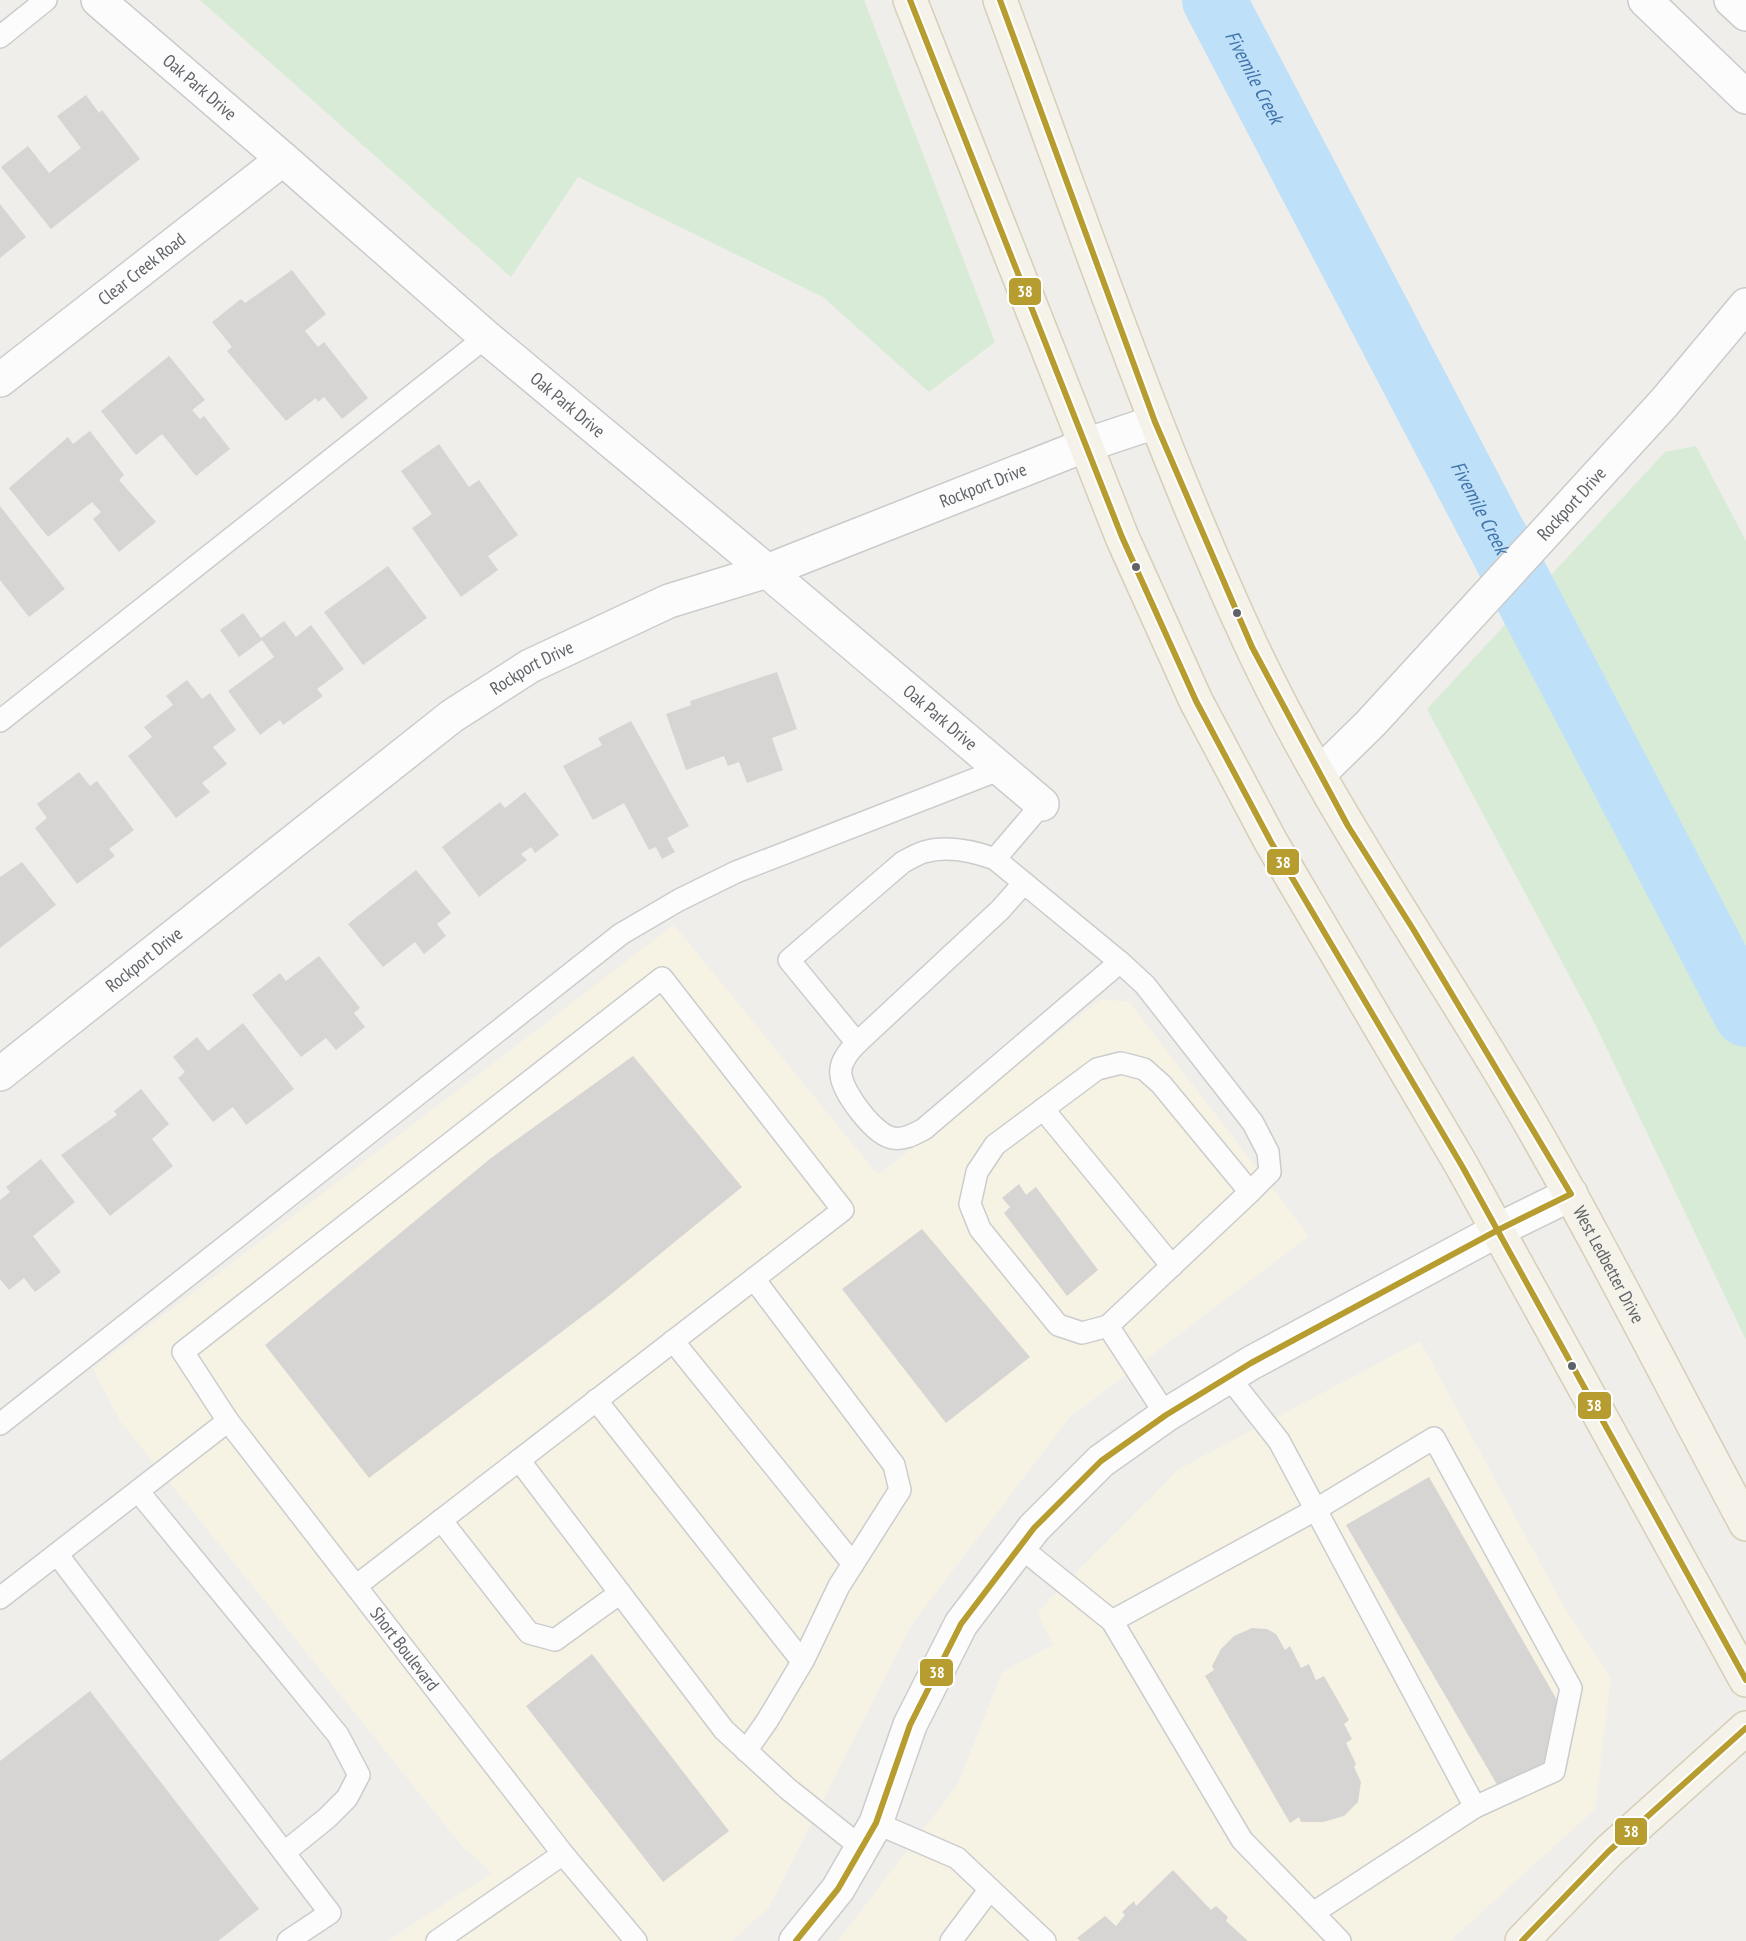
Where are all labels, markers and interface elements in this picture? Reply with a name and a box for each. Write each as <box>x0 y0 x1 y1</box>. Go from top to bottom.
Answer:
water label: Fivemile Creek <box>1219 26 1291 130</box>
street label: Oak Park Drive <box>158 49 242 125</box>
street label: Clear Creek Road <box>93 228 190 310</box>
line badge: 38 <box>1008 277 1042 306</box>
text: 38 <box>1017 281 1033 301</box>
street label: Oak Park Drive <box>526 367 610 442</box>
water label: Fivemile Creek <box>1445 456 1516 561</box>
street label: Rockport Drive <box>936 458 1030 513</box>
street label: Rockport Drive <box>1532 462 1611 545</box>
unlabelled marker <box>1130 561 1142 573</box>
unlabelled marker <box>1231 607 1243 619</box>
street label: Rockport Drive <box>486 635 577 700</box>
street label: Oak Park Drive <box>898 679 982 755</box>
line badge: 38 <box>1266 848 1300 876</box>
text: 38 <box>1275 852 1291 872</box>
street label: Rockport Drive <box>101 922 187 997</box>
street label: West Ledbetter Drive <box>1568 1202 1650 1327</box>
unlabelled marker <box>1566 1360 1578 1372</box>
line badge: 38 <box>1577 1391 1612 1420</box>
text: 38 <box>1586 1395 1602 1415</box>
street label: Short Boulevard <box>365 1602 445 1695</box>
line badge: 38 <box>919 1658 954 1687</box>
text: 38 <box>929 1662 945 1682</box>
line badge: 38 <box>1614 1817 1648 1846</box>
text: 38 <box>1623 1821 1639 1841</box>

